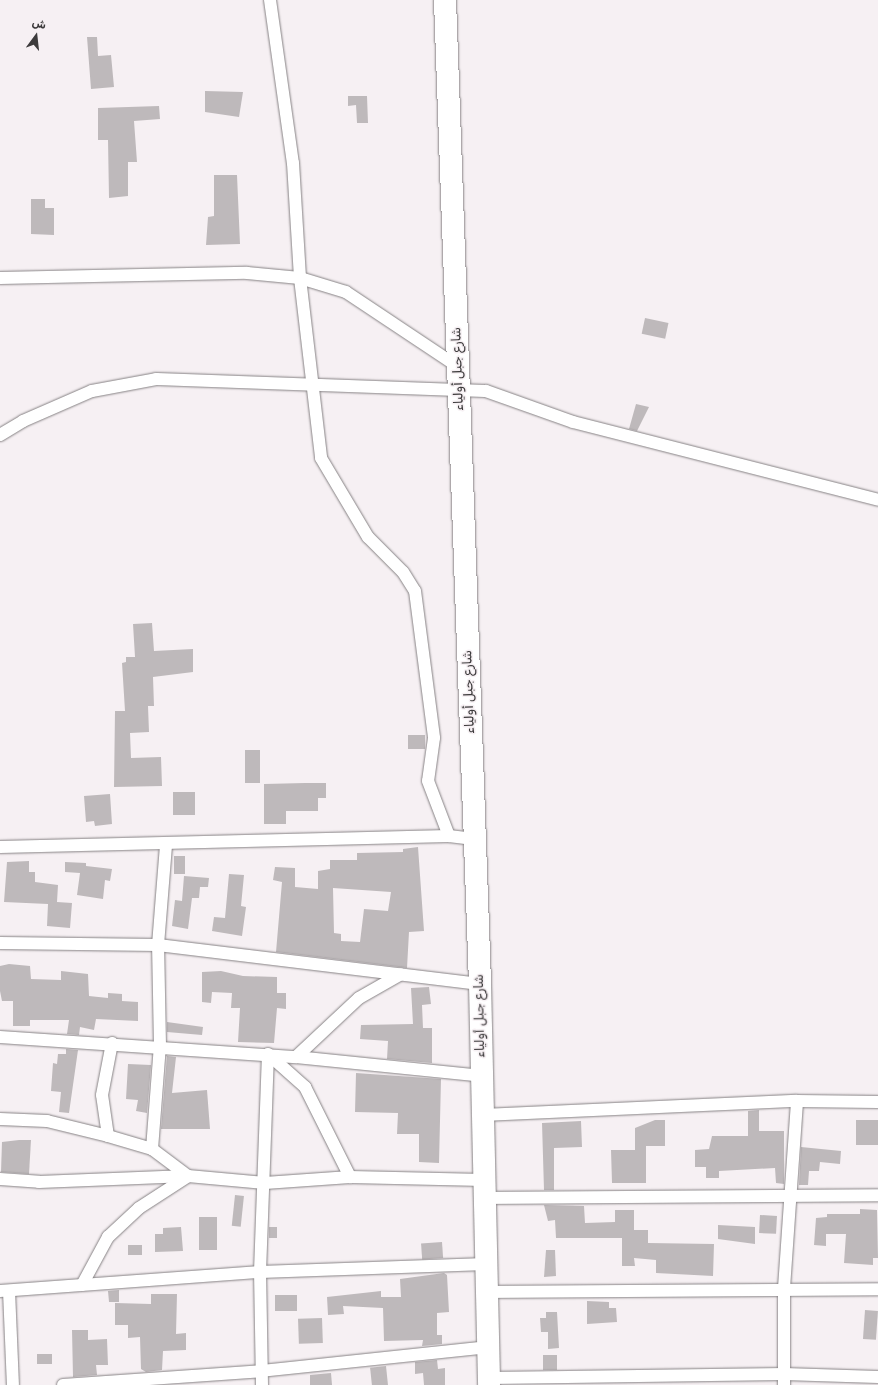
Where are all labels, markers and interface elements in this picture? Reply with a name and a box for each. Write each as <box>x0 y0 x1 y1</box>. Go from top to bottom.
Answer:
north arrow <box>16 16 56 56</box>
text: ش <box>31 16 48 32</box>
street label: شارع جبل أولياء <box>449 327 467 411</box>
street label: شارع جبل أولياء <box>460 650 478 734</box>
street label: شارع جبل أولياء <box>471 974 489 1058</box>

